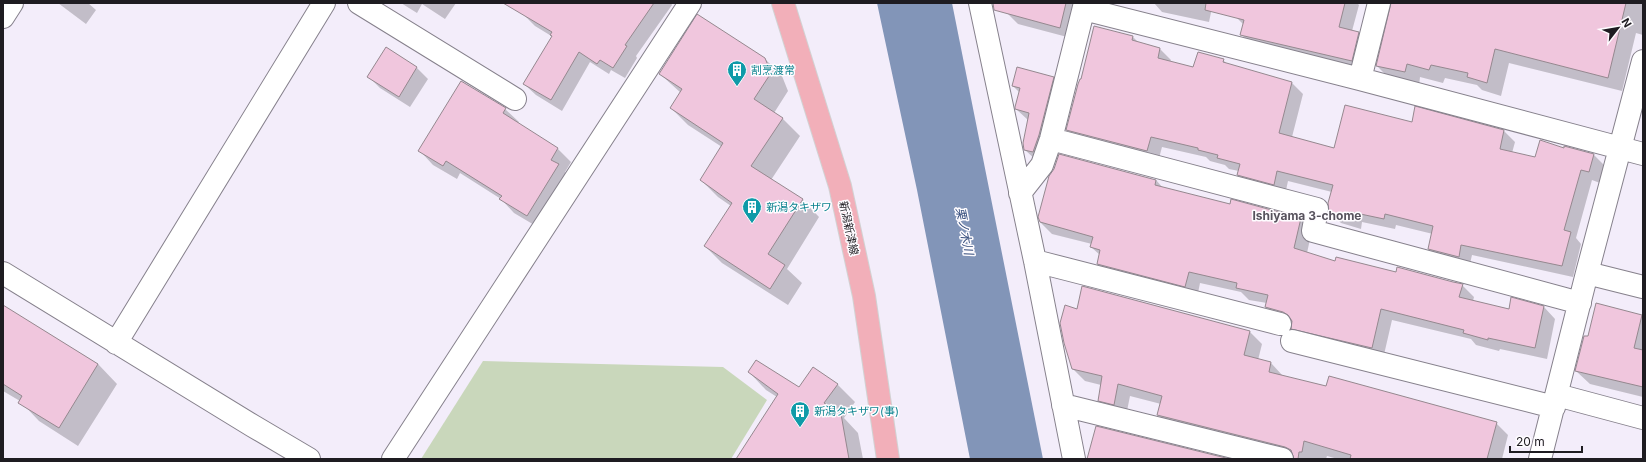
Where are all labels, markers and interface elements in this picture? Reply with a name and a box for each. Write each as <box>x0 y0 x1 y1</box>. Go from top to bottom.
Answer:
north arrow <box>1598 8 1638 48</box>
text: N <box>1618 16 1635 30</box>
building icon: 割烹渡常 <box>726 59 748 87</box>
place label: 割烹渡常 <box>751 63 795 77</box>
building icon: 新潟タキザワ <box>741 196 763 224</box>
place label: 新潟タキザワ <box>766 200 832 214</box>
street label: 新潟新津線 <box>836 200 862 256</box>
water label: 栗ノ木川 <box>953 206 977 258</box>
district label: Ishiyama 3-chome <box>1253 208 1362 223</box>
building icon: 新潟タキザワ(事) <box>789 400 811 428</box>
place label: 新潟タキザワ(事) <box>814 404 899 418</box>
scale bar <box>1510 428 1582 454</box>
text: 20 m <box>1516 434 1545 449</box>

